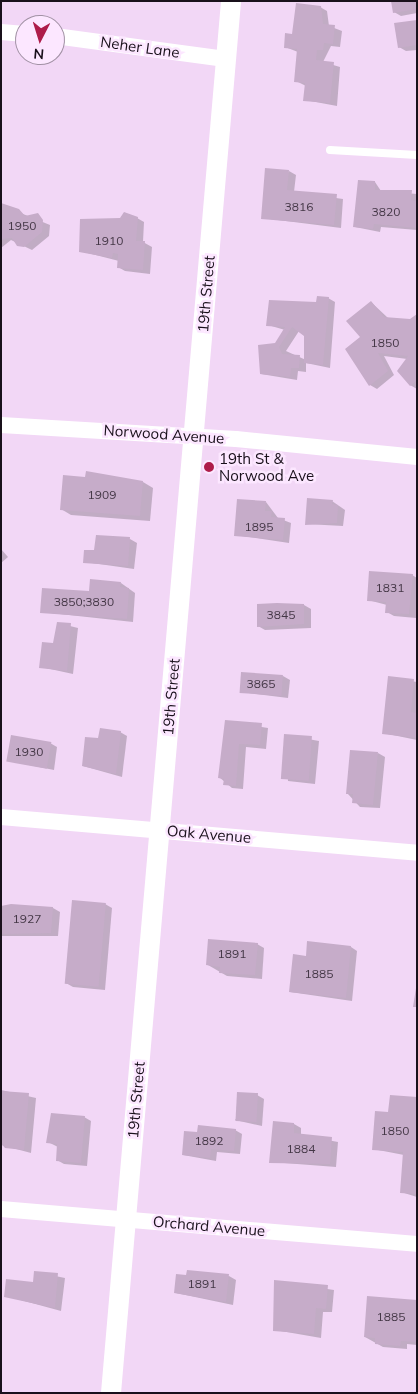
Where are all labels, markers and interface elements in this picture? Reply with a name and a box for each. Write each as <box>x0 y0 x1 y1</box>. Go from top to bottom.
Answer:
north arrow <box>15 15 65 65</box>
street label: Neher Lane <box>99 33 181 61</box>
text: N <box>33 45 45 63</box>
house number: 3816 <box>285 200 313 214</box>
house number: 3820 <box>372 205 400 219</box>
house number: 1950 <box>8 219 36 233</box>
house number: 1910 <box>95 234 123 248</box>
street label: 19th Street <box>194 255 218 333</box>
house number: 1850 <box>371 336 399 350</box>
street label: Norwood Avenue <box>103 421 225 447</box>
place label: 19th St & Norwood Ave <box>219 449 314 484</box>
marker: 19th St & Norwood Ave <box>203 461 215 473</box>
house number: 1909 <box>88 488 116 502</box>
house number: 1895 <box>245 520 273 534</box>
house number: 1831 <box>376 581 404 595</box>
house number: 3850;3830 <box>54 595 114 609</box>
house number: 3845 <box>267 608 295 622</box>
street label: 19th Street <box>159 658 183 736</box>
house number: 3865 <box>247 677 275 691</box>
house number: 1930 <box>15 745 43 759</box>
street label: Oak Avenue <box>166 821 252 847</box>
house number: 1927 <box>13 912 41 926</box>
house number: 1891 <box>218 947 246 961</box>
house number: 1885 <box>305 967 333 981</box>
street label: 19th Street <box>124 1061 148 1139</box>
house number: 1850 <box>381 1124 409 1138</box>
house number: 1892 <box>195 1134 223 1148</box>
house number: 1884 <box>287 1142 315 1156</box>
street label: Orchard Avenue <box>152 1212 266 1240</box>
house number: 1891 <box>188 1277 216 1291</box>
house number: 1885 <box>377 1310 405 1324</box>

